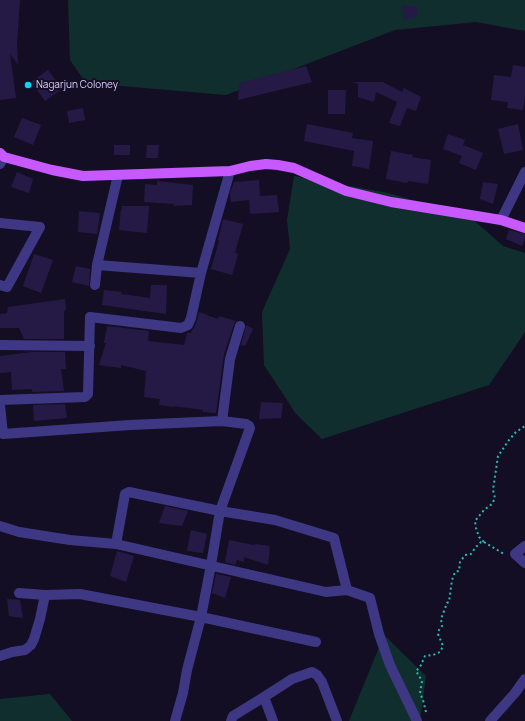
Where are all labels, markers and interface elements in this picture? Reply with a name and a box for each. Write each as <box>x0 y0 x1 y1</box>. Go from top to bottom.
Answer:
place label: Nagarjun Coloney <box>36 79 118 91</box>
marker: Nagarjun Coloney <box>23 80 33 90</box>

